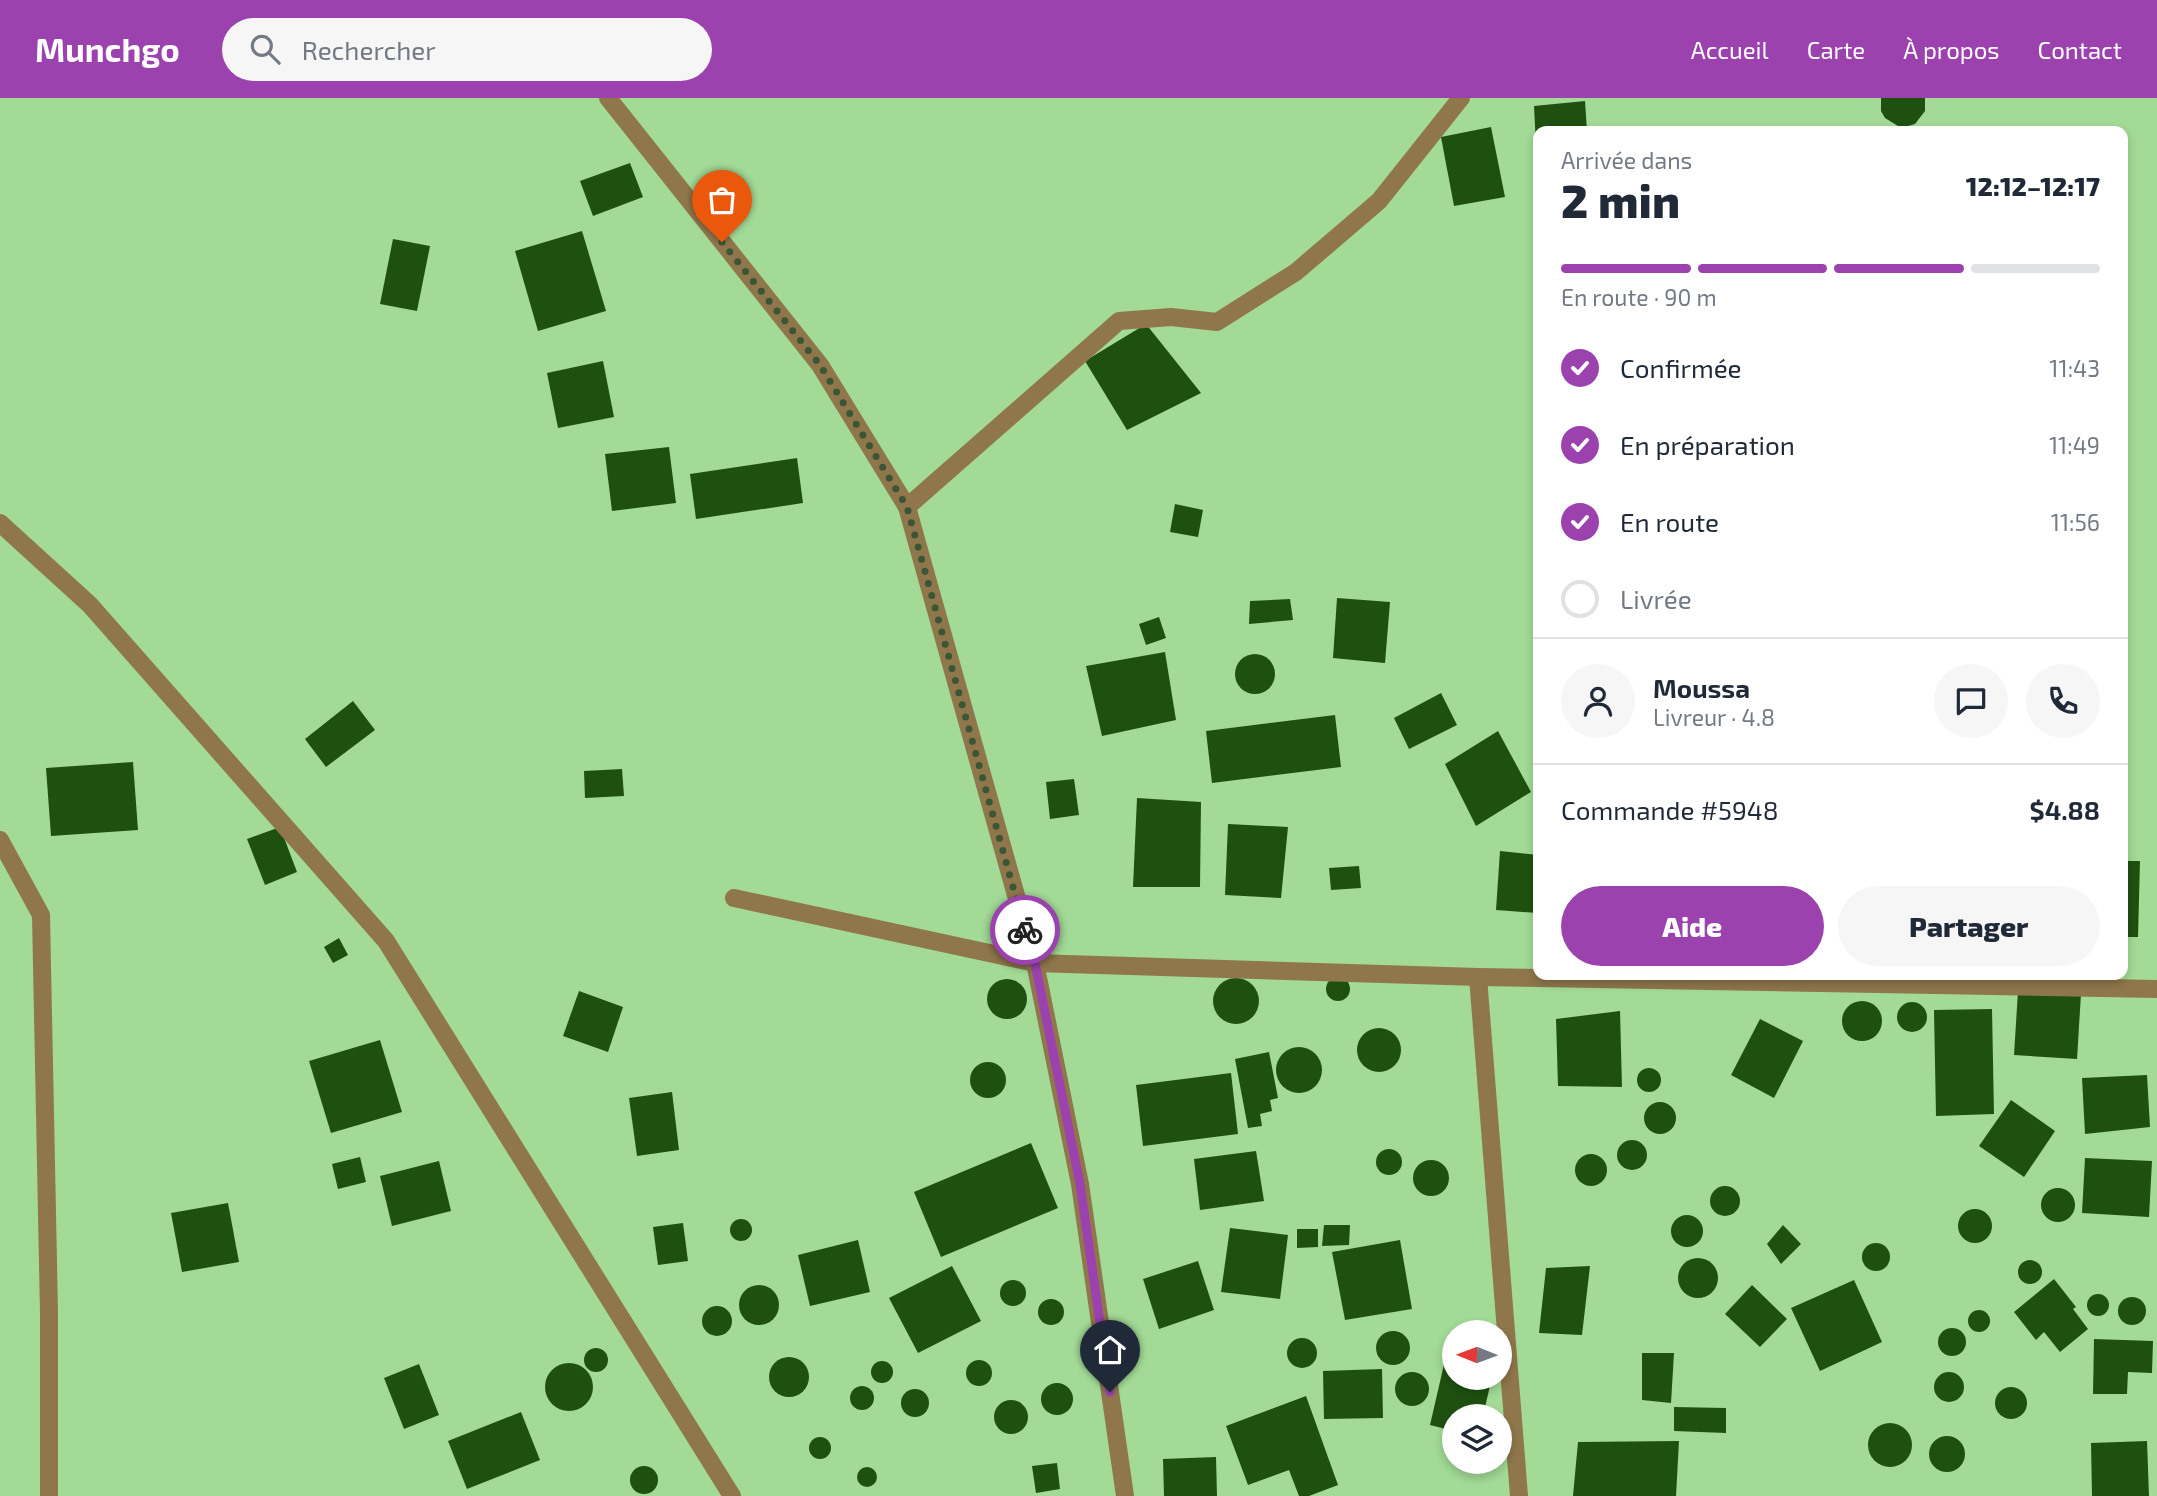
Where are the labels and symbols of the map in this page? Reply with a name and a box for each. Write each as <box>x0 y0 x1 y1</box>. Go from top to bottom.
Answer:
pin <box>692 170 752 242</box>
courier <box>990 895 1060 965</box>
pin <box>1080 1320 1140 1392</box>
north arrow <box>1442 1320 1512 1390</box>

